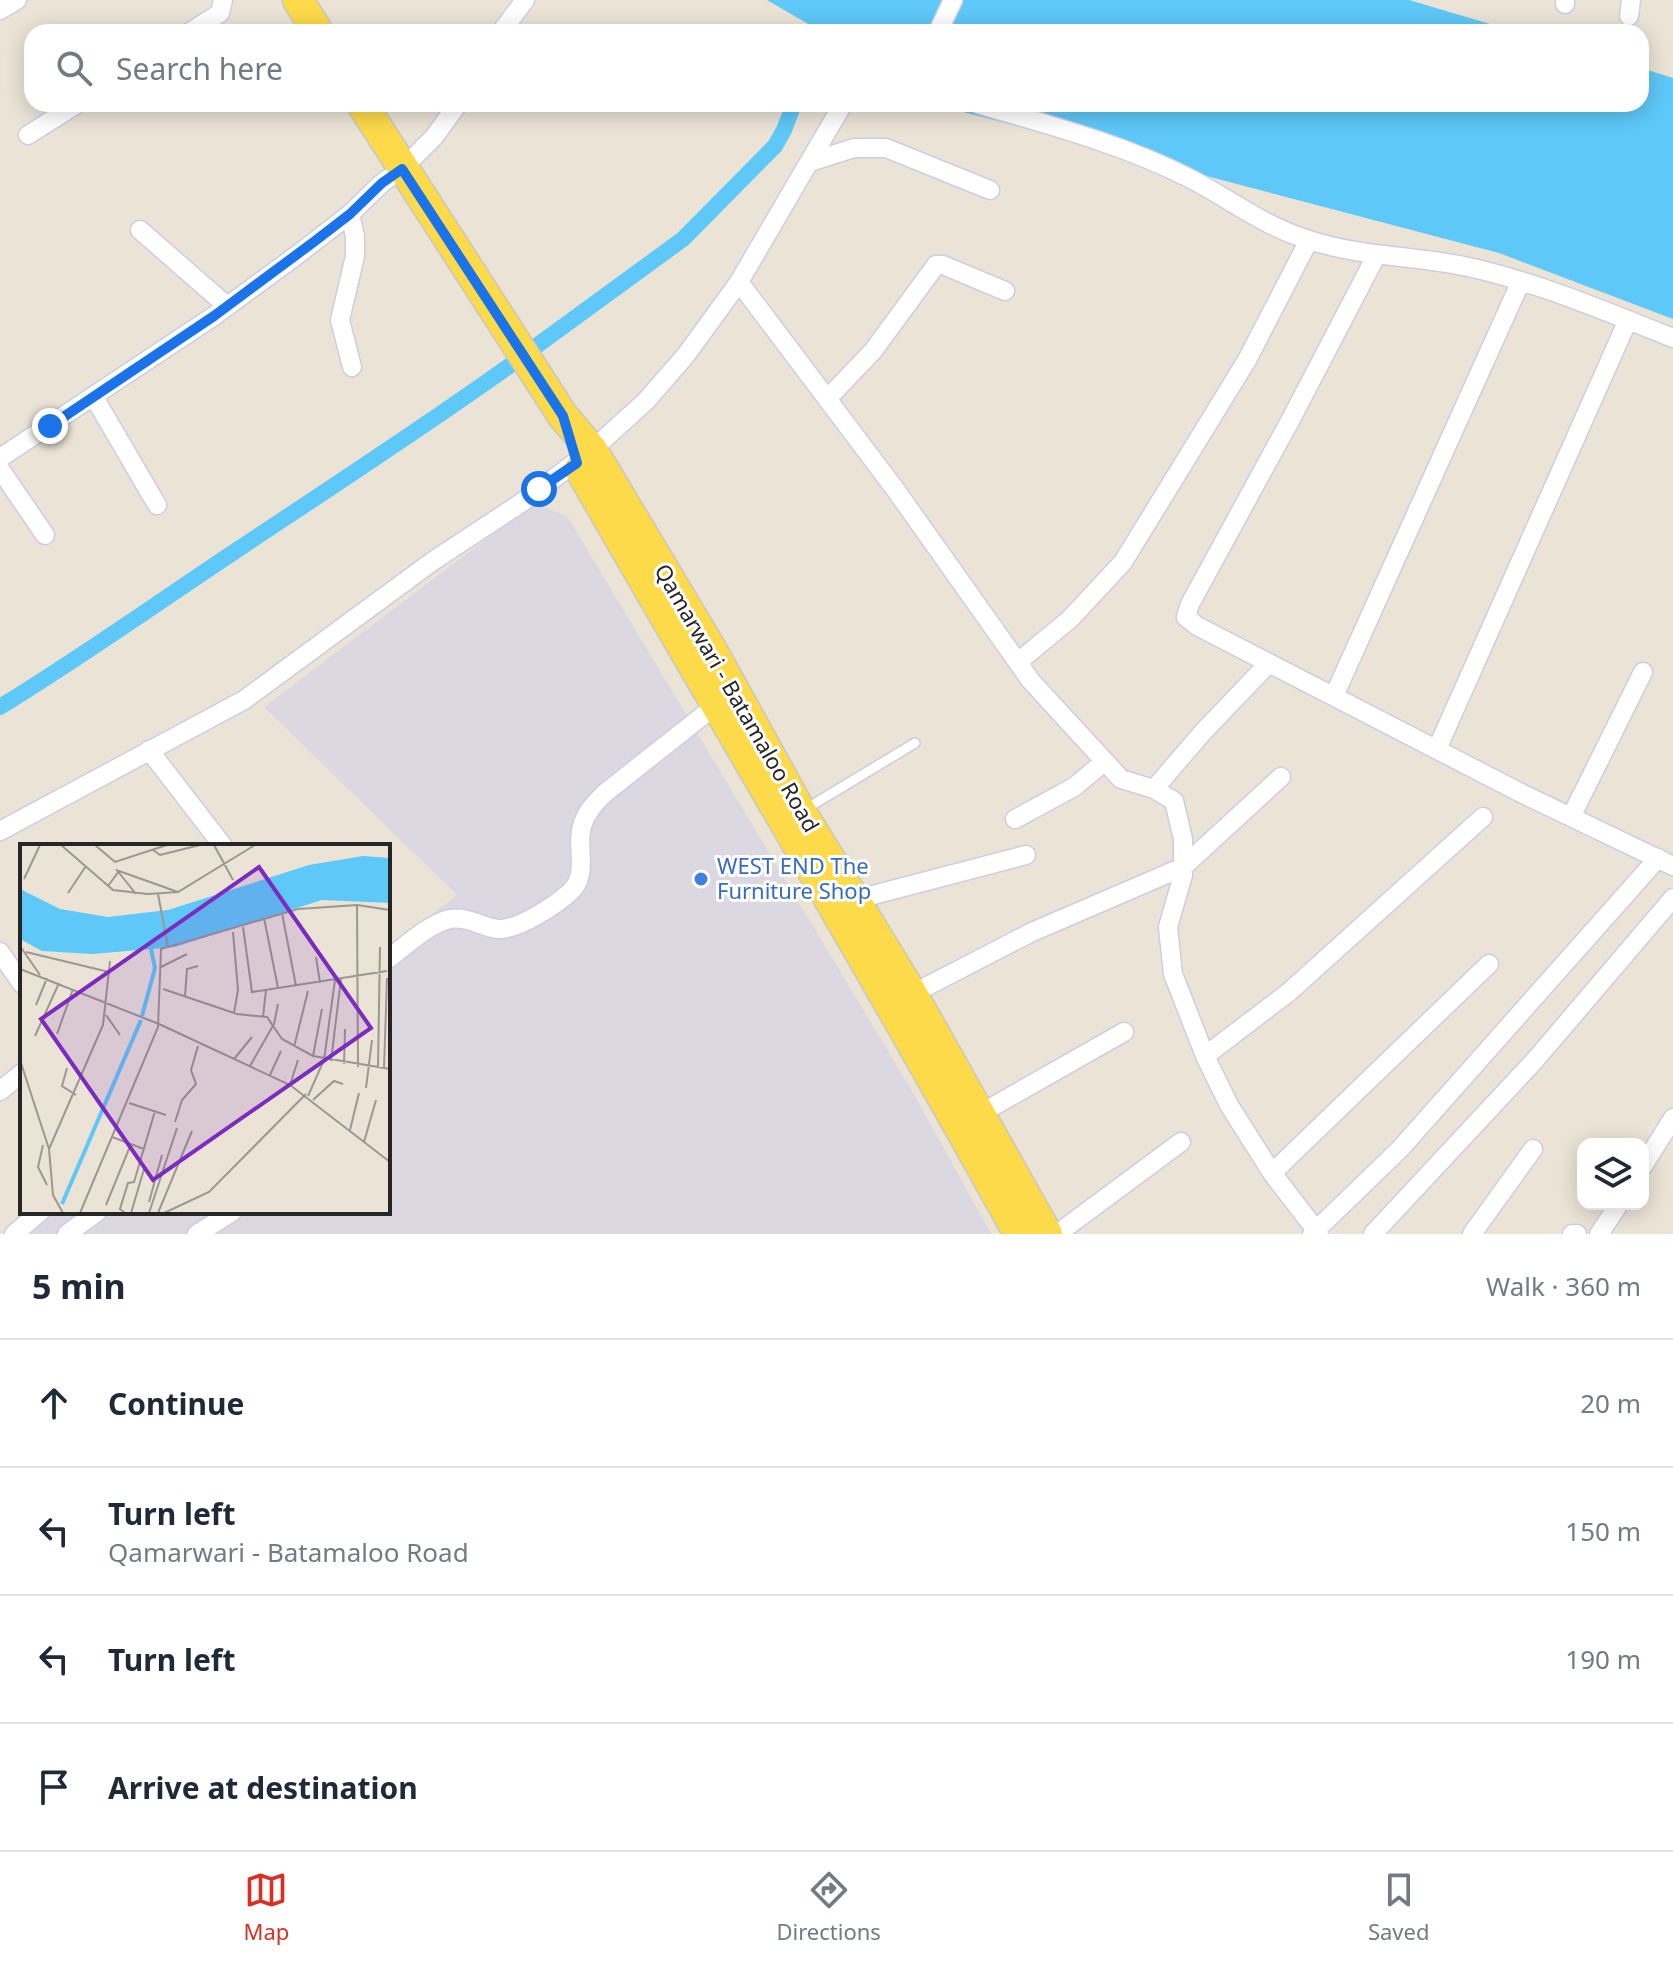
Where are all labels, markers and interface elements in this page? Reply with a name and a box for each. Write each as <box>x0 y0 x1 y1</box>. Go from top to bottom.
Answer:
search box <box>24 24 1649 112</box>
icon: search <box>52 46 96 90</box>
text: Search here <box>116 48 283 89</box>
route end <box>32 408 68 444</box>
route start <box>521 471 557 507</box>
street label: Qamarwari - Batamaloo Road <box>649 558 827 837</box>
inset map <box>20 844 390 1214</box>
place label: WEST END The Furniture Shop <box>717 850 871 905</box>
marker: WEST END The Furniture Shop <box>692 870 710 888</box>
map controls <box>1577 1138 1649 1210</box>
button: layers <box>1577 1138 1649 1210</box>
text: 5 min <box>32 1263 126 1309</box>
text: Walk · 360 m <box>1486 1268 1641 1304</box>
icon: ahead <box>32 1381 76 1425</box>
text: Continue <box>108 1383 244 1424</box>
text: 20 m <box>1580 1385 1641 1421</box>
text: Turn left <box>108 1493 236 1534</box>
icon: left <box>32 1509 76 1553</box>
text: 150 m <box>1565 1513 1641 1549</box>
text: Qamarwari - Batamaloo Road <box>108 1534 469 1570</box>
icon: left <box>32 1637 76 1681</box>
text: Turn left <box>108 1639 236 1680</box>
text: 190 m <box>1565 1641 1641 1677</box>
icon: arrive <box>32 1765 76 1809</box>
text: Arrive at destination <box>108 1767 418 1808</box>
tab: Map <box>244 1868 289 1946</box>
tab: Directions <box>776 1868 881 1946</box>
tab: Saved <box>1368 1868 1429 1946</box>

